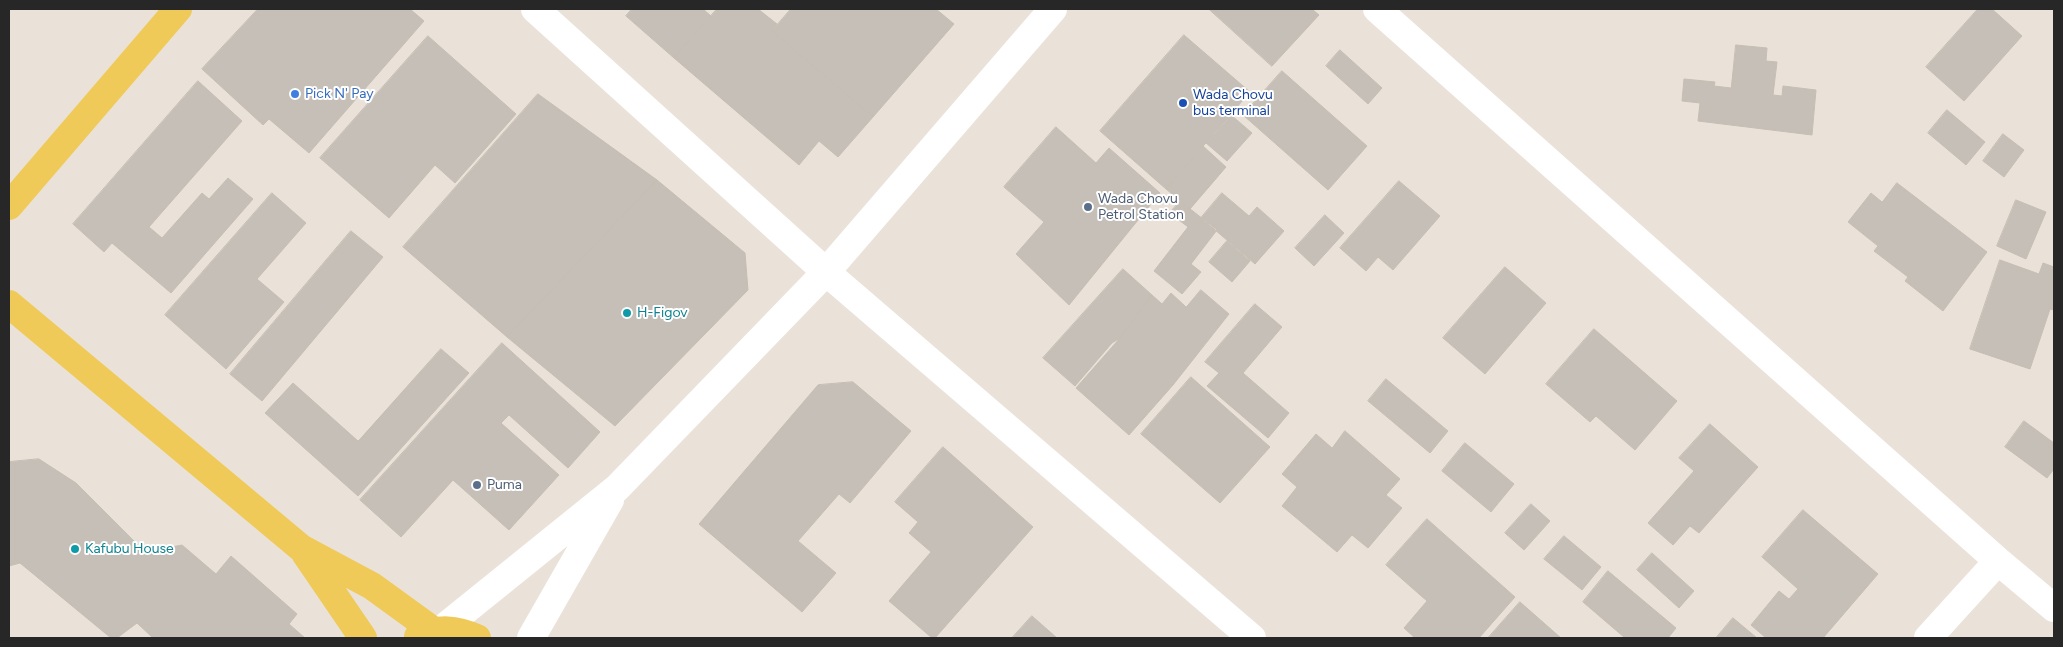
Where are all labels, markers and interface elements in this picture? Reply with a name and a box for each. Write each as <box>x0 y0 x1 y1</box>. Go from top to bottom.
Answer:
place label: Pick N' Pay <box>305 86 374 102</box>
place label: Wada Chovu bus terminal <box>1193 87 1273 120</box>
marker: Pick N' Pay <box>289 88 301 100</box>
marker: Wada Chovu bus terminal <box>1177 97 1189 109</box>
place label: Wada Chovu Petrol Station <box>1098 191 1184 223</box>
marker: Wada Chovu Petrol Station <box>1082 201 1094 213</box>
place label: H-Figov <box>637 305 688 321</box>
marker: H-Figov <box>621 307 633 319</box>
place label: Puma <box>487 477 522 493</box>
marker: Puma <box>471 479 483 491</box>
place label: Kafubu House <box>85 541 174 557</box>
marker: Kafubu House <box>69 543 81 555</box>

